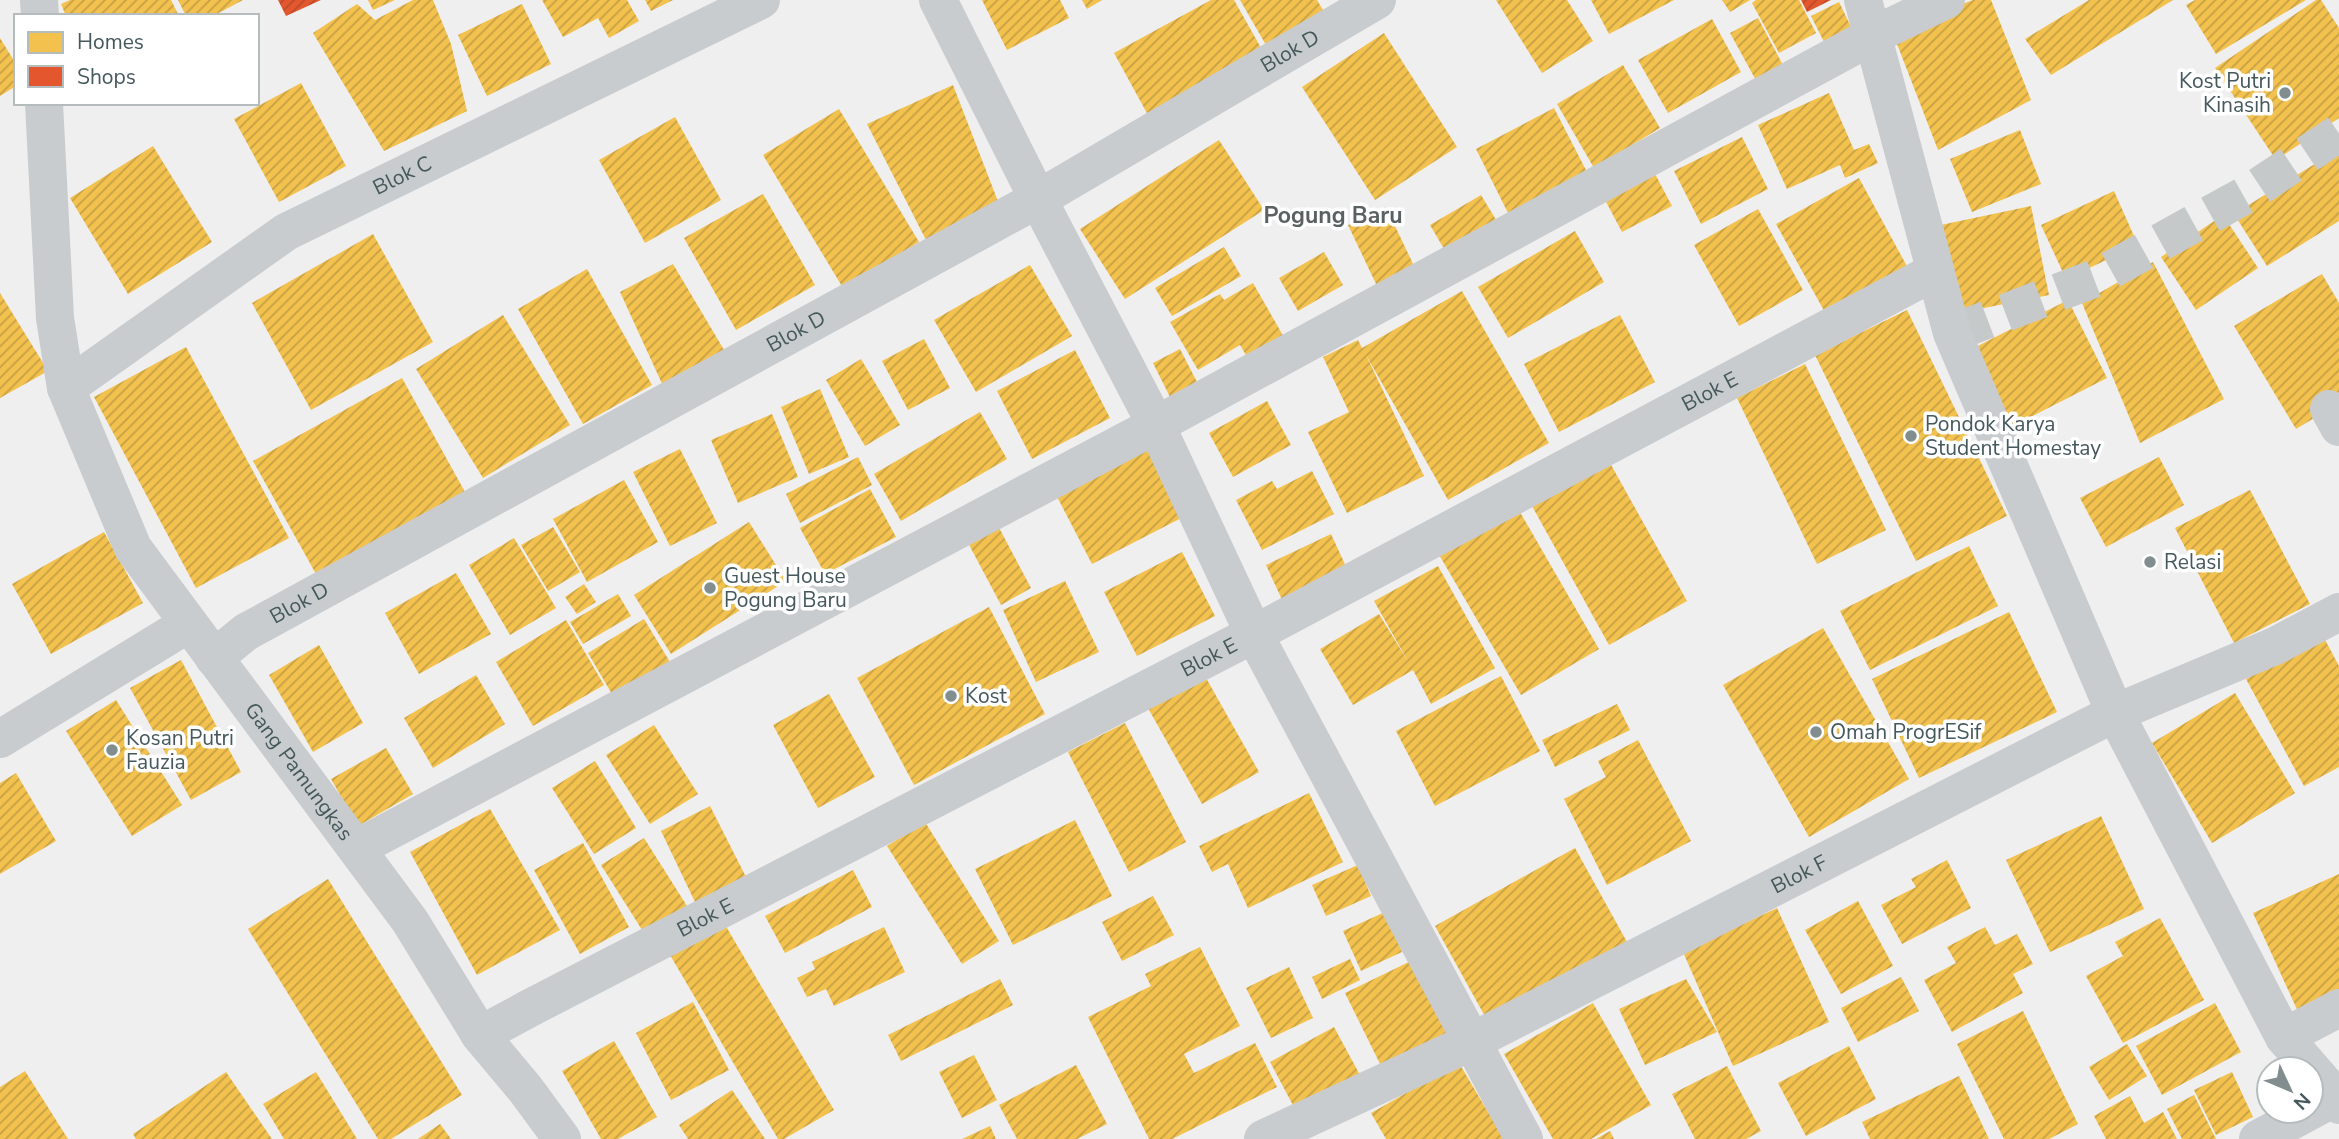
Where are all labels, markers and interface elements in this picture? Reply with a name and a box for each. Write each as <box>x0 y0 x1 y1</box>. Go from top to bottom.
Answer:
legend <box>14 14 259 105</box>
street label: Blok D <box>1255 23 1324 79</box>
text: Homes <box>77 28 144 56</box>
text: Shops <box>77 63 136 91</box>
place label: Kost Putri Kinasih <box>2179 67 2271 119</box>
marker: Kost Putri Kinasih <box>2277 85 2293 101</box>
street label: Blok C <box>368 149 436 201</box>
district label: Pogung Baru <box>1263 200 1403 231</box>
street label: Blok D <box>761 304 831 359</box>
street label: Blok E <box>1677 365 1743 418</box>
place label: Pondok Karya Student Homestay <box>1925 410 2101 462</box>
marker: Pondok Karya Student Homestay <box>1903 428 1919 444</box>
place label: Relasi <box>2164 548 2221 576</box>
marker: Relasi <box>2142 554 2158 570</box>
place label: Guest House Pogung Baru <box>724 562 847 614</box>
street label: Blok D <box>265 575 334 630</box>
marker: Guest House Pogung Baru <box>702 580 718 596</box>
street label: Blok E <box>1176 631 1242 684</box>
place label: Kost <box>965 682 1008 710</box>
marker: Kost <box>943 688 959 704</box>
street label: Gang Pamungkas <box>238 697 360 846</box>
place label: Omah ProgrESif <box>1830 718 1982 746</box>
place label: Kosan Putri Fauzia <box>126 724 234 776</box>
marker: Omah ProgrESif <box>1808 724 1824 740</box>
marker: Kosan Putri Fauzia <box>104 742 120 758</box>
street label: Blok F <box>1766 848 1832 900</box>
street label: Blok E <box>672 891 738 944</box>
north arrow <box>2255 1055 2325 1125</box>
text: N <box>2287 1087 2316 1115</box>

